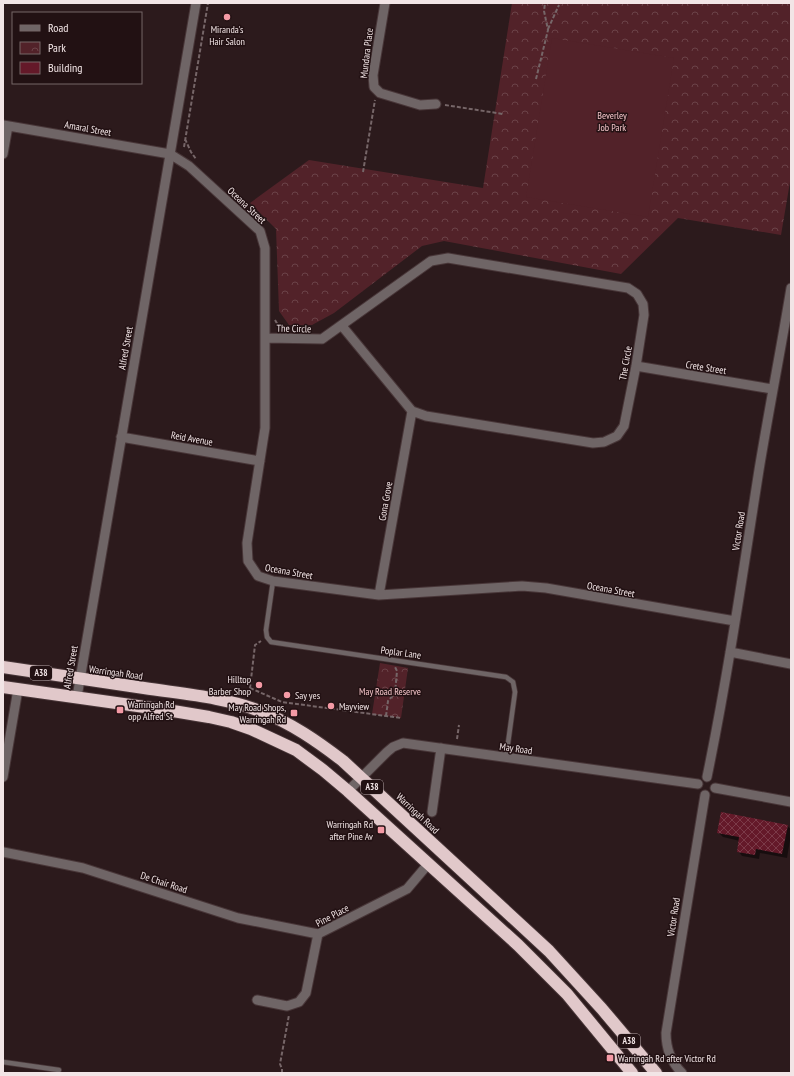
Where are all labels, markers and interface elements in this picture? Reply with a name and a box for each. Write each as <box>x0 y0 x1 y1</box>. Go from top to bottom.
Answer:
legend <box>12 12 142 84</box>
marker: Miranda's Hair Salon <box>222 12 232 22</box>
text: Road <box>48 20 68 35</box>
place label: Miranda's Hair Salon <box>209 23 245 48</box>
street label: Mundara Place <box>357 27 376 79</box>
text: Park <box>48 40 66 55</box>
text: Building <box>48 60 83 75</box>
park label: Beverley Job Park <box>597 109 627 134</box>
street label: Amaral Street <box>64 118 112 139</box>
street label: Oceana Street <box>225 184 269 227</box>
street label: The Circle <box>277 322 311 335</box>
street label: Alfred Street <box>115 325 136 371</box>
street label: The Circle <box>616 345 635 381</box>
street label: Crete Street <box>685 358 727 377</box>
street label: Reid Avenue <box>170 428 214 449</box>
street label: Gona Grove <box>376 480 395 522</box>
street label: Victor Road <box>729 511 748 552</box>
street label: Oceana Street <box>264 561 314 582</box>
street label: Oceana Street <box>586 579 636 600</box>
street label: Poplar Lane <box>380 643 422 662</box>
street label: Alfred Street <box>60 644 81 690</box>
street label: Warringah Road <box>88 662 144 683</box>
road number: A38 <box>30 666 52 680</box>
place label: Hilltop Barber Shop <box>209 673 251 698</box>
marker: Hilltop Barber Shop <box>254 680 264 690</box>
park label: May Road Reserve <box>359 685 421 698</box>
place label: Say yes <box>295 689 321 702</box>
marker: Say yes <box>282 690 292 700</box>
place label: Warringah Rd opp Alfred St <box>128 698 174 723</box>
place label: Mayview <box>339 700 369 713</box>
place label: May Road Shops, Warringah Rd <box>228 701 286 726</box>
marker: Mayview <box>326 701 336 711</box>
marker: Warringah Rd opp Alfred St <box>115 705 125 715</box>
marker: May Road Shops, Warringah Rd <box>289 708 299 718</box>
street label: May Road <box>499 740 533 757</box>
road number: A38 <box>361 780 383 794</box>
street label: Warringah Road <box>393 790 442 837</box>
place label: Warringah Rd after Pine Av <box>327 818 373 843</box>
marker: Warringah Rd after Pine Av <box>376 825 386 835</box>
street label: De Chair Road <box>139 869 189 896</box>
street label: Victor Road <box>664 897 683 938</box>
street label: Pine Place <box>313 901 351 930</box>
road number: A38 <box>618 1034 640 1048</box>
place label: Warringah Rd after Victor Rd <box>618 1052 716 1065</box>
marker: Warringah Rd after Victor Rd <box>605 1053 615 1063</box>

